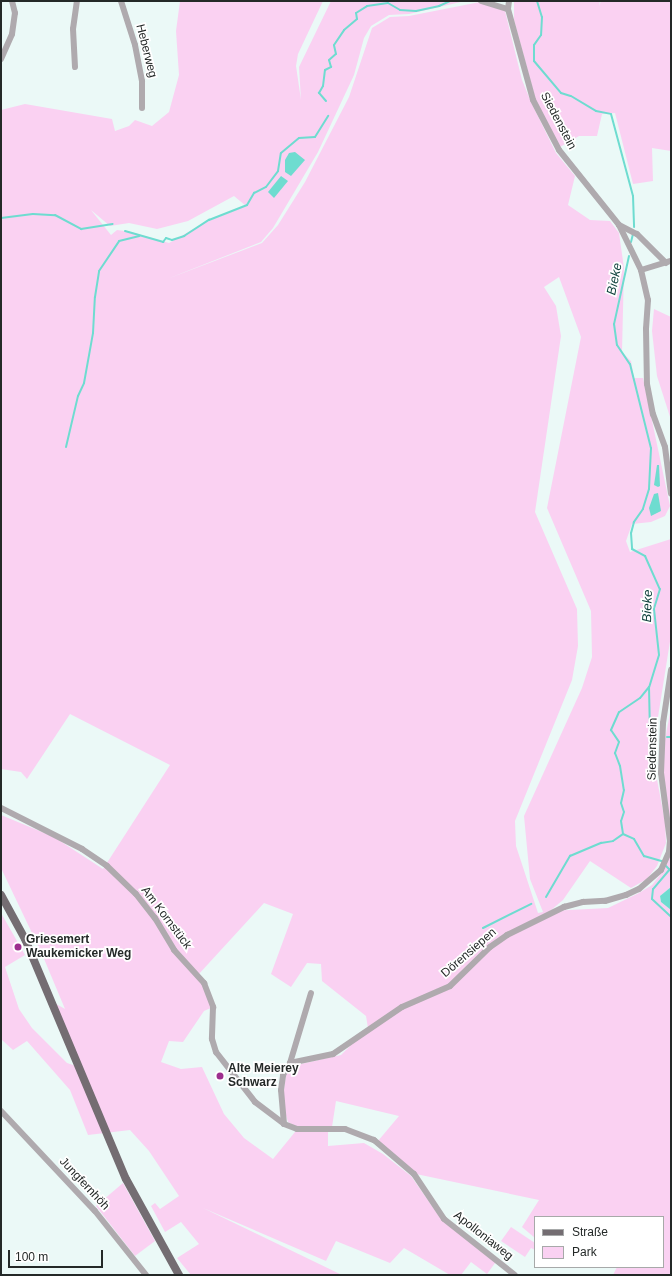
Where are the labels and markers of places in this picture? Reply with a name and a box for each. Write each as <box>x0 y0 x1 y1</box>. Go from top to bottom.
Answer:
place label: Griesemert Waukemicker Weg <box>26 933 131 961</box>
marker: Griesemert Waukemicker Weg <box>13 942 23 952</box>
place label: Alte Meierey Schwarz <box>228 1062 299 1090</box>
marker: Alte Meierey Schwarz <box>215 1071 225 1081</box>

